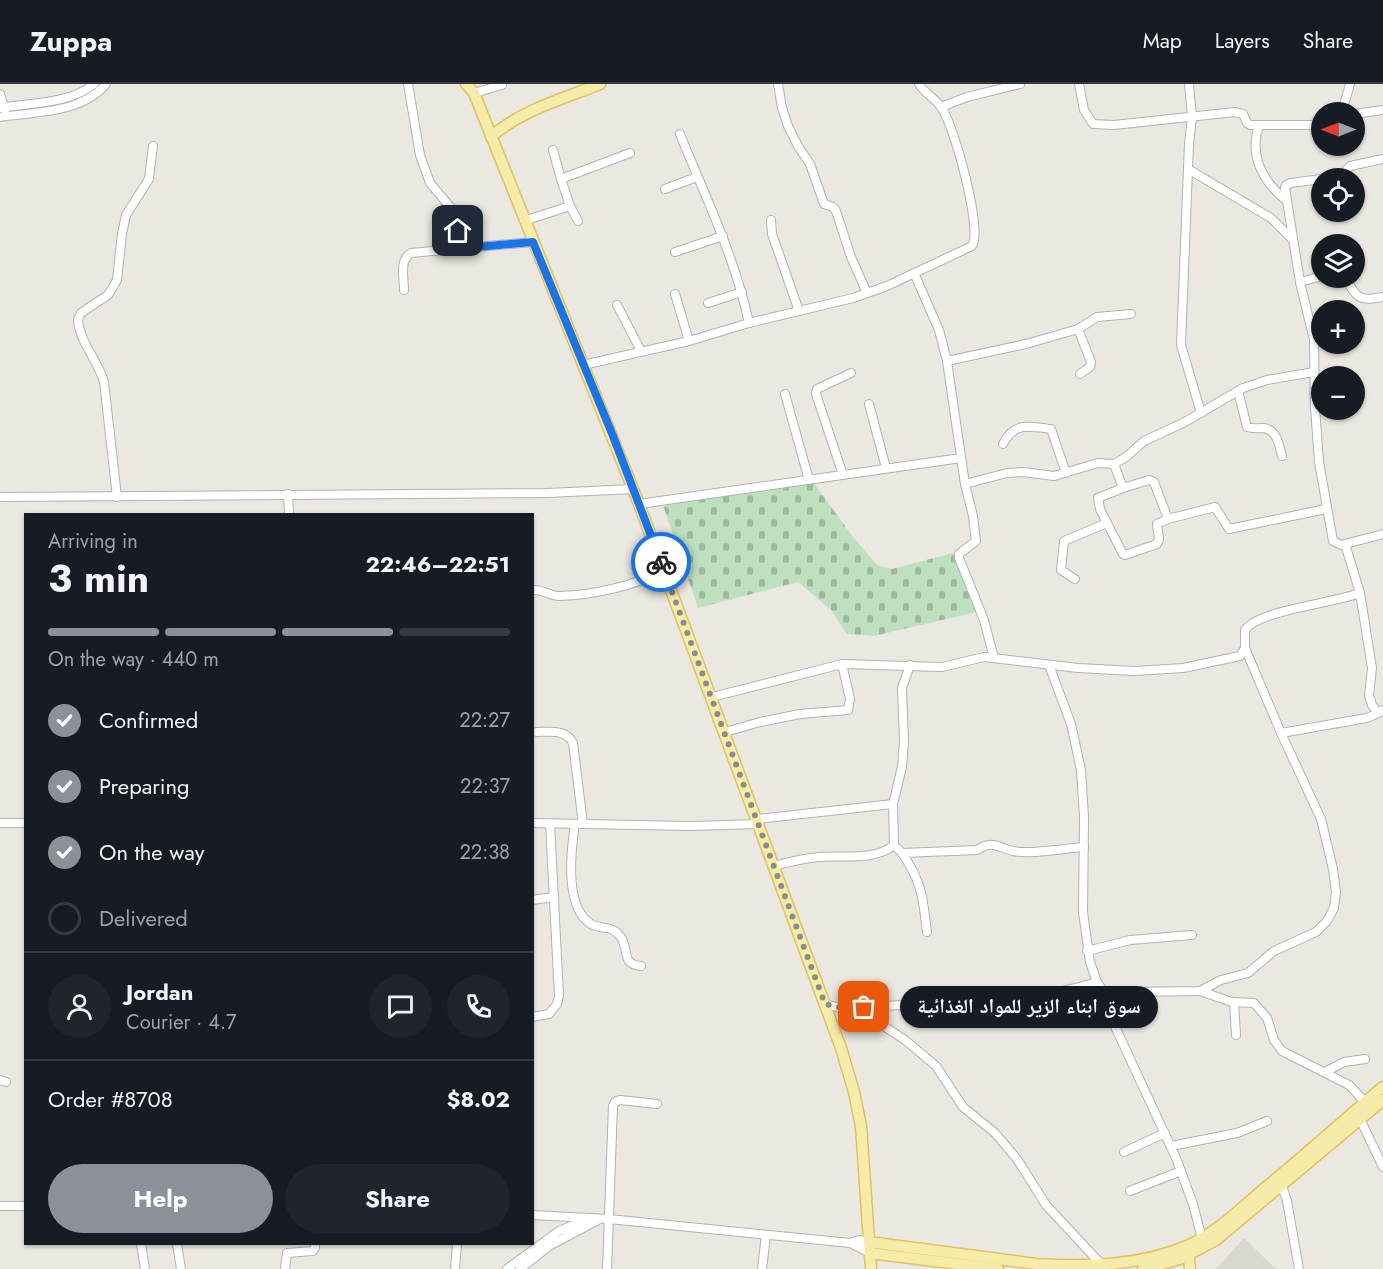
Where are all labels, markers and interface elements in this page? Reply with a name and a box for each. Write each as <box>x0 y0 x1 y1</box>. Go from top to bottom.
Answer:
text: Zuppa <box>30 21 112 62</box>
text: Map <box>1143 26 1182 56</box>
text: Layers <box>1215 26 1270 56</box>
text: Share <box>1303 26 1353 56</box>
north arrow <box>1311 102 1365 156</box>
map controls <box>1311 102 1365 420</box>
button: locate <box>1311 168 1365 222</box>
pin <box>432 205 483 256</box>
icon: home <box>441 214 474 247</box>
button: layers <box>1311 234 1365 288</box>
button: + <box>1311 300 1365 354</box>
button: − <box>1311 366 1365 420</box>
text: Arriving in <box>48 527 138 556</box>
courier <box>631 532 691 592</box>
icon: bike <box>645 546 678 579</box>
text: 22:46–22:51 <box>365 548 510 580</box>
text: 3 min <box>48 550 149 607</box>
text: On the way · 440 m <box>48 645 219 674</box>
icon: check <box>48 704 81 737</box>
text: Confirmed <box>99 704 198 736</box>
text: 22:27 <box>459 706 510 735</box>
icon: check <box>48 770 81 803</box>
text: Preparing <box>99 770 190 802</box>
text: 22:37 <box>460 772 510 801</box>
icon: check <box>48 836 81 869</box>
text: On the way <box>99 836 204 868</box>
text: 22:38 <box>459 838 510 867</box>
text: Delivered <box>99 902 188 934</box>
button: person <box>48 975 111 1038</box>
button: chat <box>369 975 432 1038</box>
button: phone <box>447 975 510 1038</box>
text: Jordan <box>126 976 193 1008</box>
pin <box>838 981 889 1032</box>
callout: سوق ابناء الزير للمواد الغذائية <box>900 986 1158 1028</box>
icon: bag <box>847 990 880 1023</box>
text: سوق ابناء الزير للمواد الغذائية <box>917 992 1141 1021</box>
text: Courier · 4.7 <box>126 1008 237 1037</box>
text: Order #8708 <box>48 1083 173 1115</box>
text: $8.02 <box>447 1083 510 1115</box>
button: Help <box>48 1164 273 1233</box>
button: Share <box>285 1164 510 1233</box>

